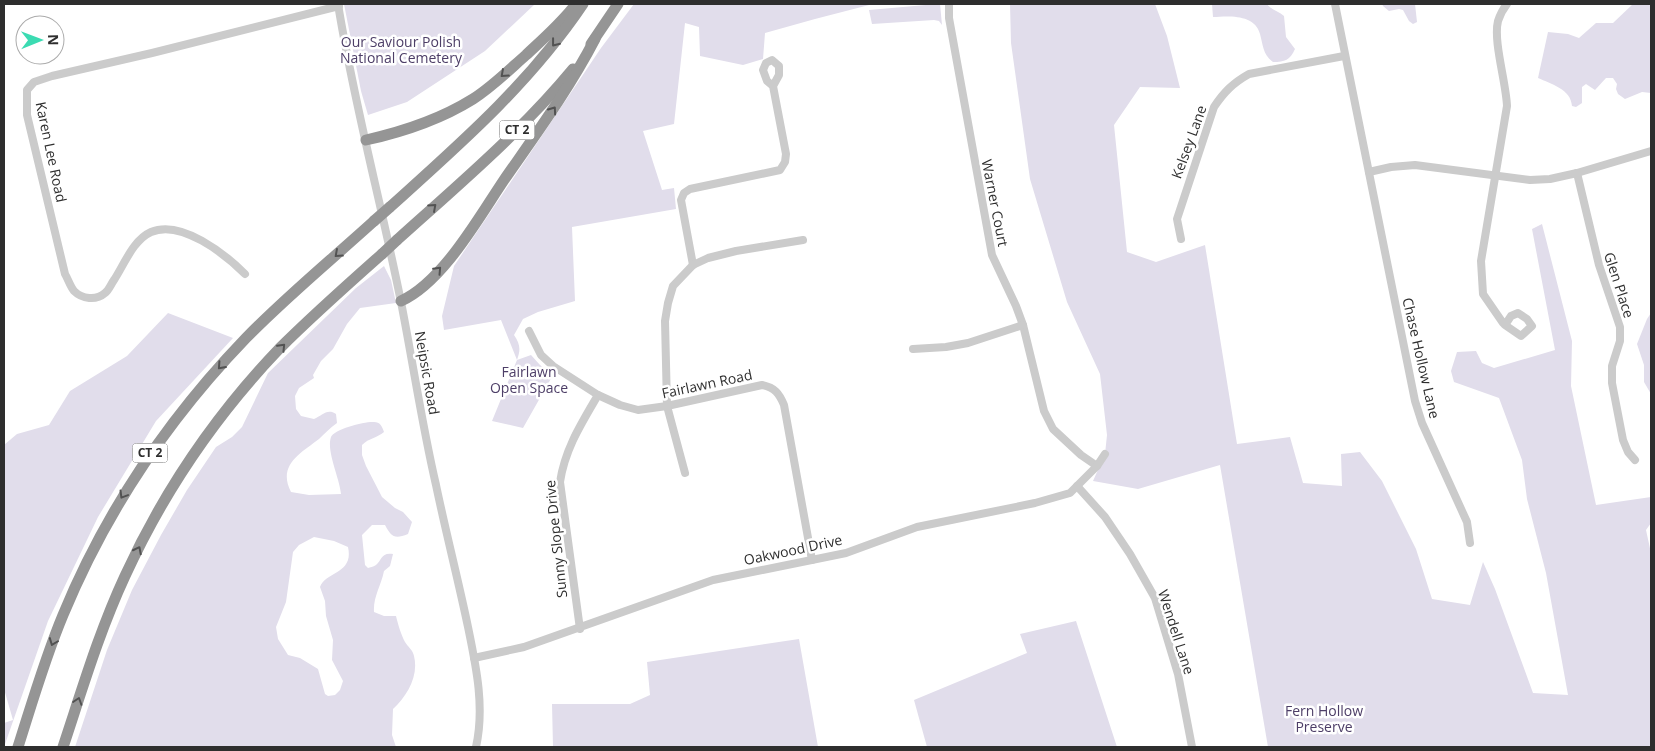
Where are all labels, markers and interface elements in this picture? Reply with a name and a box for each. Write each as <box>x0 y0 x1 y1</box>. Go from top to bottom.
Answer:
north arrow <box>15 15 65 65</box>
park label: Our Saviour Polish National Cemetery <box>340 32 463 67</box>
text: N <box>44 34 63 46</box>
one-way arrow <box>552 37 561 47</box>
one-way arrow <box>501 69 510 78</box>
street label: Karen Lee Road <box>32 100 71 204</box>
street label: Kelsey Lane <box>1166 102 1211 181</box>
one-way arrow <box>547 106 556 115</box>
road number: CT 2 <box>500 120 534 140</box>
street label: Warner Court <box>978 158 1013 248</box>
one-way arrow <box>428 204 437 213</box>
one-way arrow <box>335 248 344 257</box>
street label: Glen Place <box>1600 250 1639 320</box>
one-way arrow <box>433 267 442 276</box>
street label: Chase Hollow Lane <box>1398 296 1445 420</box>
street label: Neipsic Road <box>411 330 444 416</box>
one-way arrow <box>276 343 285 352</box>
one-way arrow <box>217 360 226 369</box>
park label: Fairlawn Open Space <box>490 362 568 397</box>
street label: Fairlawn Road <box>660 365 754 402</box>
road number: CT 2 <box>132 443 168 462</box>
street label: Sunny Slope Drive <box>540 479 571 599</box>
one-way arrow <box>120 490 130 499</box>
street label: Oakwood Drive <box>742 530 844 569</box>
one-way arrow <box>132 546 142 555</box>
street label: Wendell Lane <box>1154 587 1199 677</box>
one-way arrow <box>49 637 59 645</box>
one-way arrow <box>73 697 83 705</box>
park label: Fern Hollow Preserve <box>1285 701 1363 736</box>

